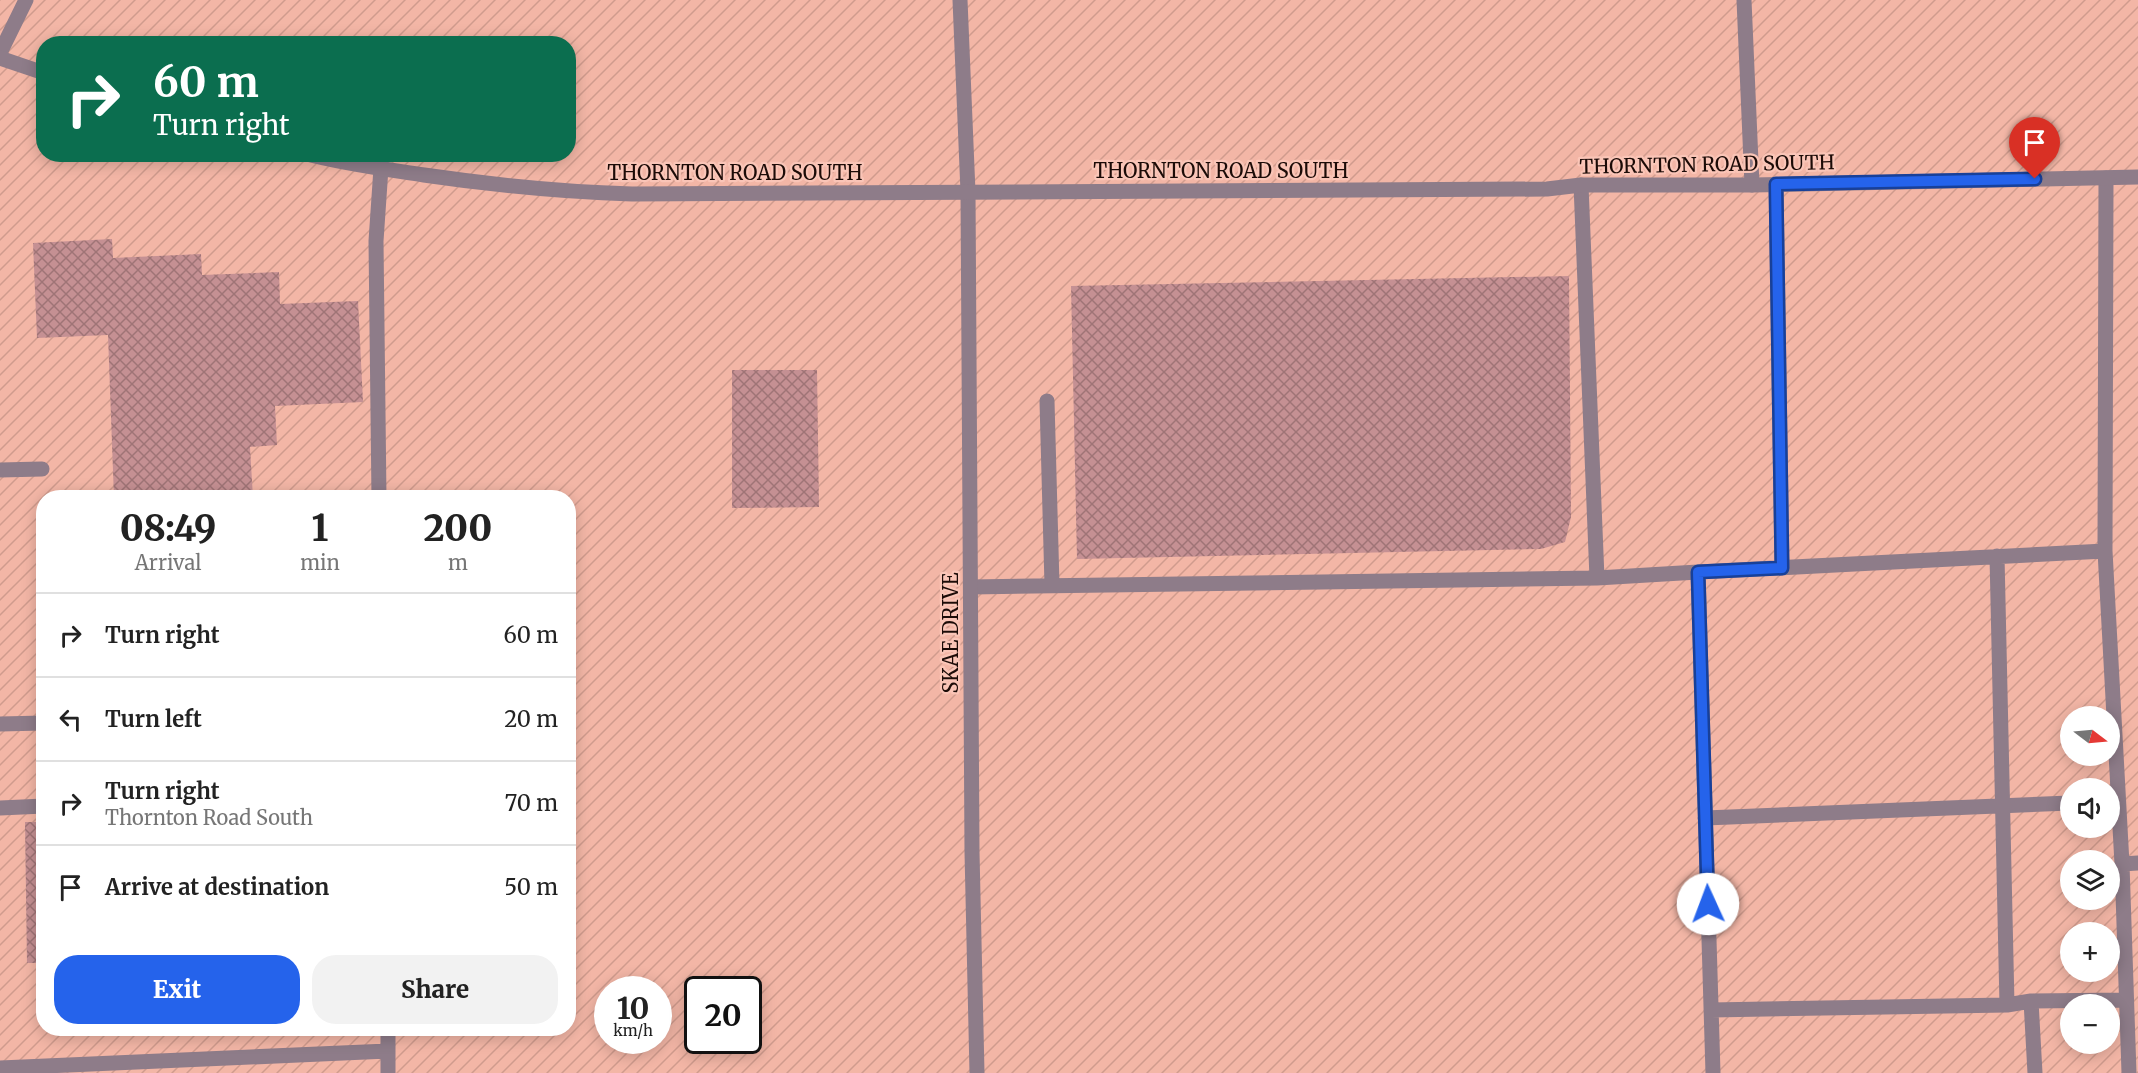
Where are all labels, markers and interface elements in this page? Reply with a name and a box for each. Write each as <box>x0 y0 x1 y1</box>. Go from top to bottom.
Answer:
text: 60 m <box>153 56 259 108</box>
icon: right <box>54 60 132 138</box>
text: Turn right <box>153 108 290 142</box>
pin <box>2009 117 2060 179</box>
icon: arrive <box>2018 126 2051 159</box>
street label: THORNTON ROAD SOUTH <box>1579 149 1835 179</box>
street label: THORNTON ROAD SOUTH <box>1093 158 1349 183</box>
street label: THORNTON ROAD SOUTH <box>607 160 863 185</box>
text: 08:49 <box>120 506 216 551</box>
text: 1 <box>312 506 328 551</box>
text: 200 <box>423 506 492 551</box>
text: Arrival <box>135 550 201 575</box>
text: min <box>300 550 340 575</box>
text: m <box>448 550 468 575</box>
street label: SKAE DRIVE <box>938 572 963 693</box>
icon: right <box>54 619 87 652</box>
text: Turn right <box>105 621 219 649</box>
text: 60 m <box>504 621 558 649</box>
icon: left <box>54 703 87 736</box>
text: Turn left <box>105 705 202 733</box>
text: 20 m <box>504 705 558 733</box>
north arrow <box>2060 706 2120 766</box>
map controls <box>2060 706 2120 1054</box>
text: Turn right <box>105 777 219 805</box>
button: sound <box>2060 778 2120 838</box>
icon: right <box>54 787 87 820</box>
text: 70 m <box>505 789 558 817</box>
text: Thornton Road South <box>105 805 313 830</box>
button: layers <box>2060 850 2120 910</box>
icon: arrive <box>54 871 87 904</box>
position arrow <box>1676 872 1740 936</box>
text: Arrive at destination <box>105 873 329 901</box>
text: 50 m <box>504 873 558 901</box>
button: + <box>2060 922 2120 982</box>
button: Exit <box>54 955 300 1024</box>
button: Share <box>312 955 558 1024</box>
speed limit sign: 20 <box>684 976 762 1054</box>
text: 10 <box>617 989 649 1027</box>
button: − <box>2060 994 2120 1054</box>
text: km/h <box>613 1021 653 1040</box>

